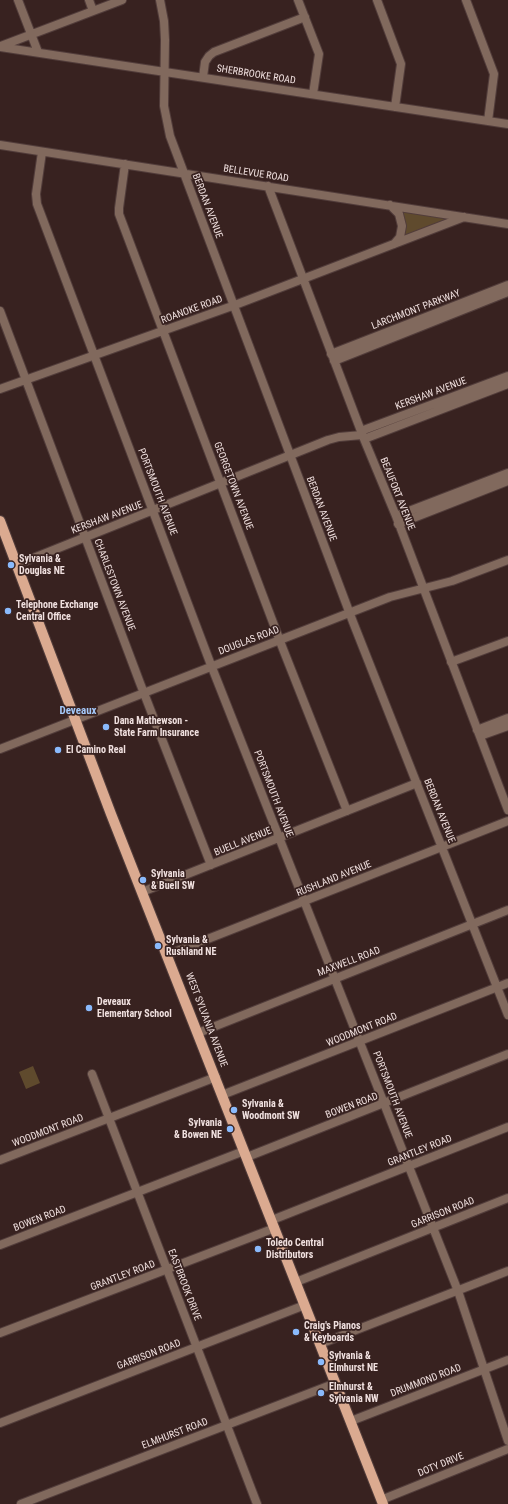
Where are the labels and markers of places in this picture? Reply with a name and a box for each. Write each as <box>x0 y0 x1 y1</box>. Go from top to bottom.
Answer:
place label: Sylvania & Douglas NE <box>19 553 65 576</box>
marker: Sylvania & Douglas NE <box>6 560 16 570</box>
place label: Telephone Exchange Central Office <box>16 599 98 622</box>
marker: Telephone Exchange Central Office <box>3 606 13 616</box>
place label: Dana Mathewson - State Farm Insurance <box>114 715 199 738</box>
marker: Dana Mathewson - State Farm Insurance <box>101 722 111 732</box>
place label: El Camino Real <box>66 744 126 756</box>
marker: El Camino Real <box>53 745 63 755</box>
place label: Sylvania & Buell SW <box>151 868 195 892</box>
marker: Sylvania & Buell SW <box>138 875 148 885</box>
place label: Sylvania & Rushland NE <box>166 934 216 958</box>
marker: Sylvania & Rushland NE <box>153 941 163 951</box>
place label: Deveaux Elementary School <box>97 996 172 1020</box>
marker: Deveaux Elementary School <box>84 1003 94 1013</box>
place label: Sylvania & Woodmont SW <box>242 1098 300 1122</box>
marker: Sylvania & Woodmont SW <box>229 1105 239 1115</box>
place label: Sylvania & Bowen NE <box>174 1117 222 1140</box>
marker: Sylvania & Bowen NE <box>225 1124 235 1134</box>
place label: Toledo Central Distributors <box>266 1237 324 1260</box>
marker: Toledo Central Distributors <box>253 1244 263 1254</box>
place label: Craig's Pianos & Keyboards <box>304 1320 360 1344</box>
marker: Craig's Pianos & Keyboards <box>291 1327 301 1337</box>
place label: Sylvania & Elmhurst NE <box>329 1350 378 1374</box>
marker: Sylvania & Elmhurst NE <box>316 1357 326 1367</box>
place label: Elmhurst & Sylvania NW <box>329 1381 379 1404</box>
marker: Elmhurst & Sylvania NW <box>316 1388 326 1398</box>

